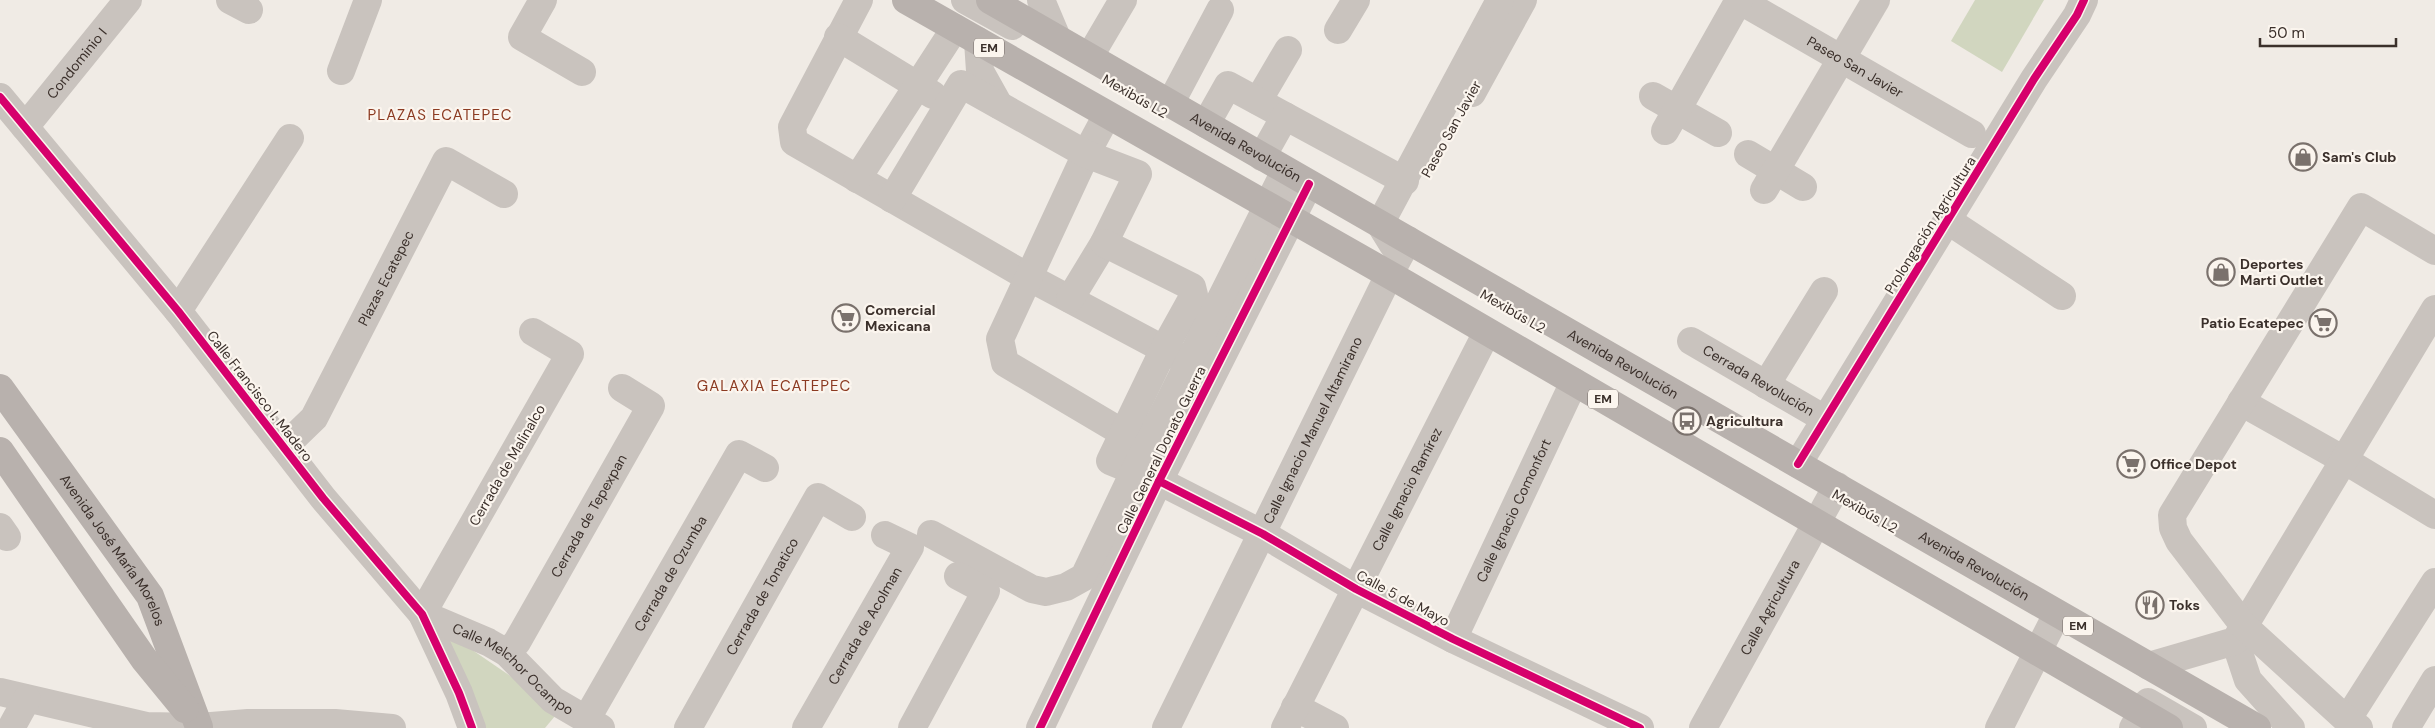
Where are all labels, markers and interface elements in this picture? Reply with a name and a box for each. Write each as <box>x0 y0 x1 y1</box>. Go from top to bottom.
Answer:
scale bar <box>2260 15 2396 47</box>
text: 50 m <box>2268 23 2305 43</box>
street label: Condominio I <box>43 24 111 102</box>
street label: Paseo San Javier <box>1804 32 1907 102</box>
road number: EM <box>974 38 1004 58</box>
street label: Mexibús L2 <box>1099 70 1171 122</box>
street label: Paseo San Javier <box>1417 77 1485 181</box>
district label: PLAZAS ECATEPEC <box>368 105 512 125</box>
street label: Avenida Revolución <box>1187 108 1304 186</box>
shop icon: Sam's Club <box>2288 142 2318 172</box>
place label: Sam's Club <box>2322 148 2397 166</box>
street label: Prolongación Agricultura <box>1880 153 1980 297</box>
street label: Plazas Ecatepec <box>354 227 418 329</box>
place label: Deportes Marti Outlet <box>2240 255 2323 289</box>
shop icon: Deportes Marti Outlet <box>2206 257 2236 287</box>
street label: Mexibús L2 <box>1477 285 1549 337</box>
place label: Comercial Mexicana <box>865 301 935 335</box>
supermarket icon: Comercial Mexicana <box>831 303 861 333</box>
supermarket icon: Patio Ecatepec <box>2308 308 2338 338</box>
place label: Patio Ecatepec <box>2201 314 2304 332</box>
street label: Avenida Revolución <box>1564 325 1682 403</box>
street label: Calle Francisco I. Madero <box>203 327 317 465</box>
street label: Calle Ignacio Manuel Altamirano <box>1259 333 1366 527</box>
street label: Cerrada Revolución <box>1699 341 1817 420</box>
street label: Calle General Donato Guerra <box>1112 363 1210 537</box>
district label: GALAXIA ECATEPEC <box>697 376 851 396</box>
road number: EM <box>1588 389 1618 408</box>
street label: Cerrada de Malinalco <box>465 401 549 529</box>
bus stop icon: Agricultura <box>1672 406 1702 436</box>
place label: Agricultura <box>1706 412 1783 430</box>
street label: Calle Ignacio Ramírez <box>1368 424 1446 554</box>
street label: Calle Ignacio Comonfort <box>1472 436 1555 585</box>
supermarket icon: Office Depot <box>2116 449 2146 479</box>
street label: Cerrada de Tepexpan <box>547 451 631 581</box>
place label: Office Depot <box>2150 455 2237 473</box>
street label: Avenida José María Morelos <box>56 470 169 629</box>
street label: Mexibús L2 <box>1829 485 1901 537</box>
street label: Cerrada de Ozumba <box>630 512 711 635</box>
street label: Avenida Revolución <box>1915 527 2033 604</box>
street label: Cerrada de Tonatico <box>722 534 802 658</box>
street label: Calle Agricultura <box>1736 556 1804 658</box>
street label: Cerrada de Acolman <box>824 563 906 688</box>
street label: Calle 5 de Mayo <box>1353 566 1453 630</box>
restaurant icon: Toks <box>2135 590 2165 620</box>
place label: Toks <box>2169 596 2200 614</box>
road number: EM <box>2063 616 2093 636</box>
street label: Calle Melchor Ocampo <box>450 619 577 719</box>

